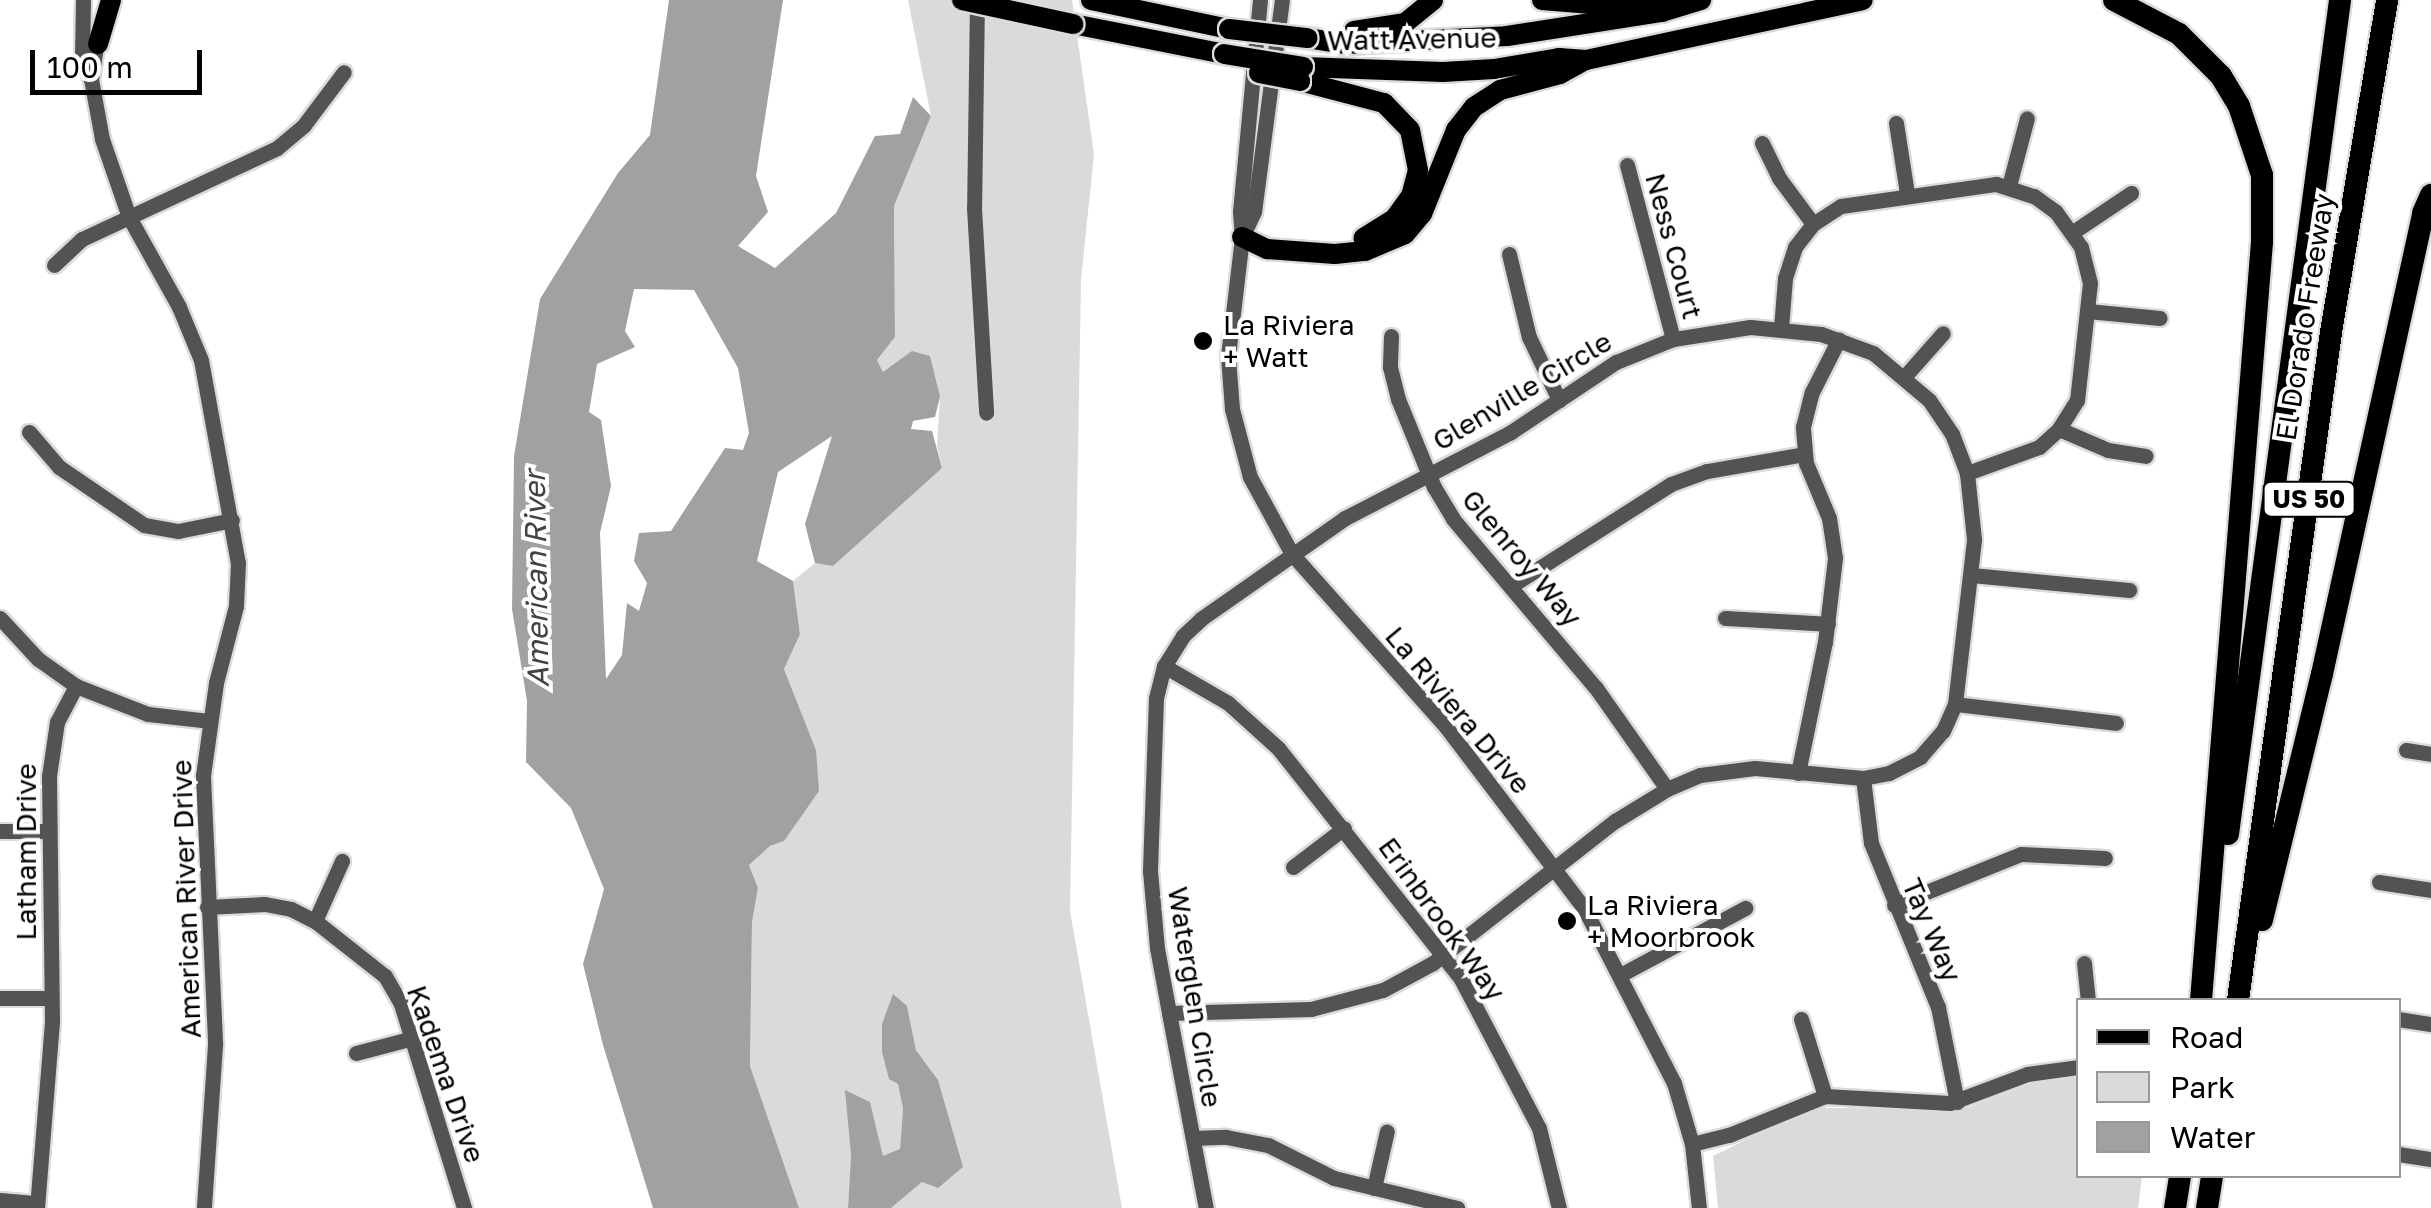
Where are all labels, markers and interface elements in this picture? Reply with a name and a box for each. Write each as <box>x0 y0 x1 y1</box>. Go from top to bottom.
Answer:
street label: Watt Avenue <box>1327 21 1497 57</box>
scale bar <box>35 30 208 92</box>
text: 100 m <box>47 49 133 85</box>
street label: Ness Court <box>1638 169 1710 323</box>
street label: El Dorado Freeway <box>2269 191 2341 443</box>
place label: La Riviera + Watt <box>1223 308 1354 374</box>
street label: Glenville Circle <box>1426 324 1618 458</box>
marker: La Riviera + Watt <box>1192 330 1214 352</box>
water label: American River <box>516 470 556 688</box>
road number: US 50 <box>2262 479 2356 519</box>
street label: Glenroy Way <box>1455 483 1589 633</box>
street label: La Riviera Drive <box>1378 620 1538 800</box>
street label: American River Drive <box>164 759 208 1039</box>
street label: Latham Drive <box>9 763 43 941</box>
street label: Erinbrook Way <box>1371 831 1513 1007</box>
street label: Tay Way <box>1895 873 1969 987</box>
street label: Waterglen Circle <box>1161 884 1229 1110</box>
place label: La Riviera + Moorbrook <box>1587 888 1755 954</box>
marker: La Riviera + Moorbrook <box>1556 910 1578 932</box>
street label: Kadema Drive <box>400 981 492 1167</box>
legend <box>2076 998 2401 1178</box>
text: Road <box>2170 1019 2244 1055</box>
text: Park <box>2170 1069 2235 1105</box>
text: Water <box>2170 1119 2255 1155</box>

